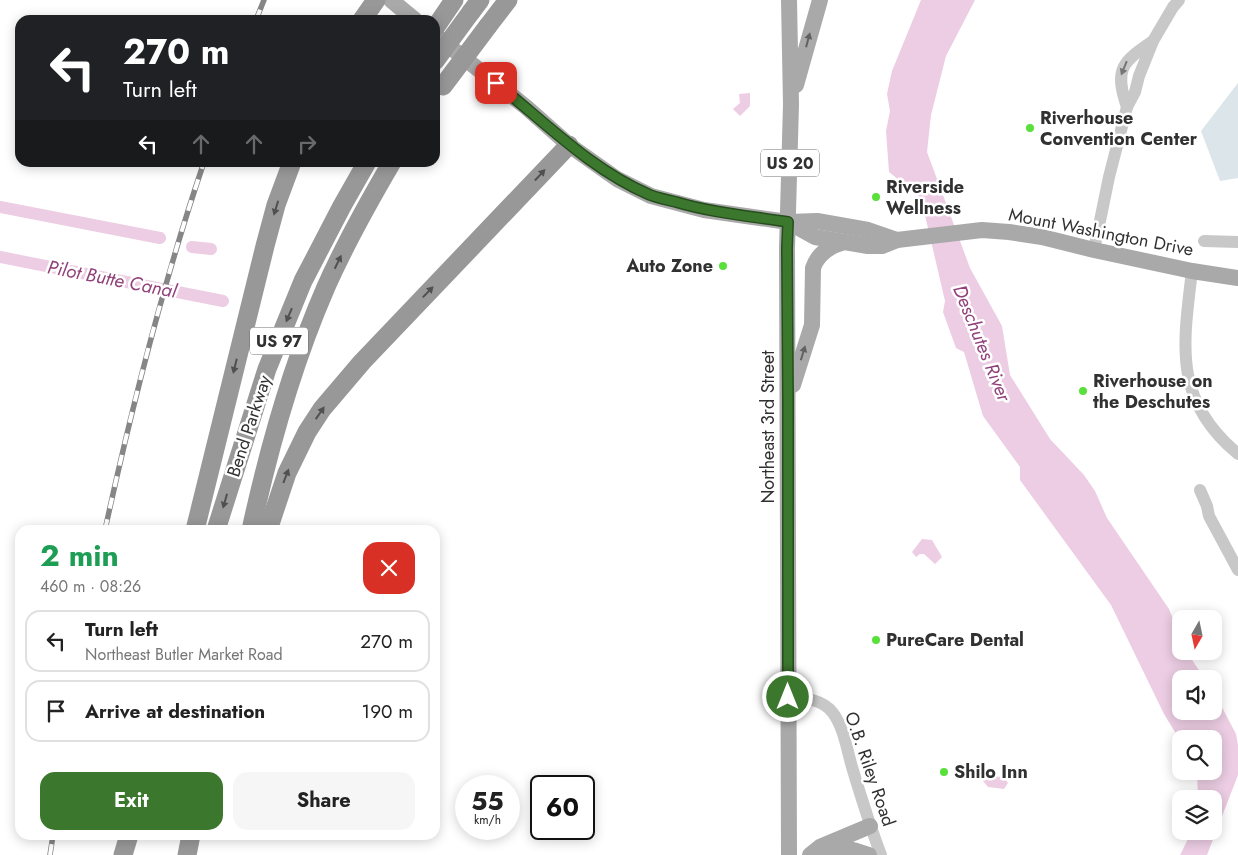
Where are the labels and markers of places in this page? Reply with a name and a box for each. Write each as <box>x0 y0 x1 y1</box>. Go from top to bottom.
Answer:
pin <box>475 62 517 104</box>
place label: Riverhouse Convention Center <box>1040 105 1198 152</box>
marker: Riverhouse Convention Center <box>1024 122 1036 134</box>
place label: Riverside Wellness <box>886 174 964 221</box>
marker: Riverside Wellness <box>870 191 882 203</box>
place label: Auto Zone <box>625 253 713 279</box>
marker: Auto Zone <box>717 260 729 272</box>
place label: Riverhouse on the Deschutes <box>1093 368 1213 415</box>
marker: Riverhouse on the Deschutes <box>1077 385 1089 397</box>
place label: PureCare Dental <box>886 627 1024 653</box>
marker: PureCare Dental <box>870 634 882 646</box>
place label: Shilo Inn <box>954 759 1028 785</box>
marker: Shilo Inn <box>938 766 950 778</box>

